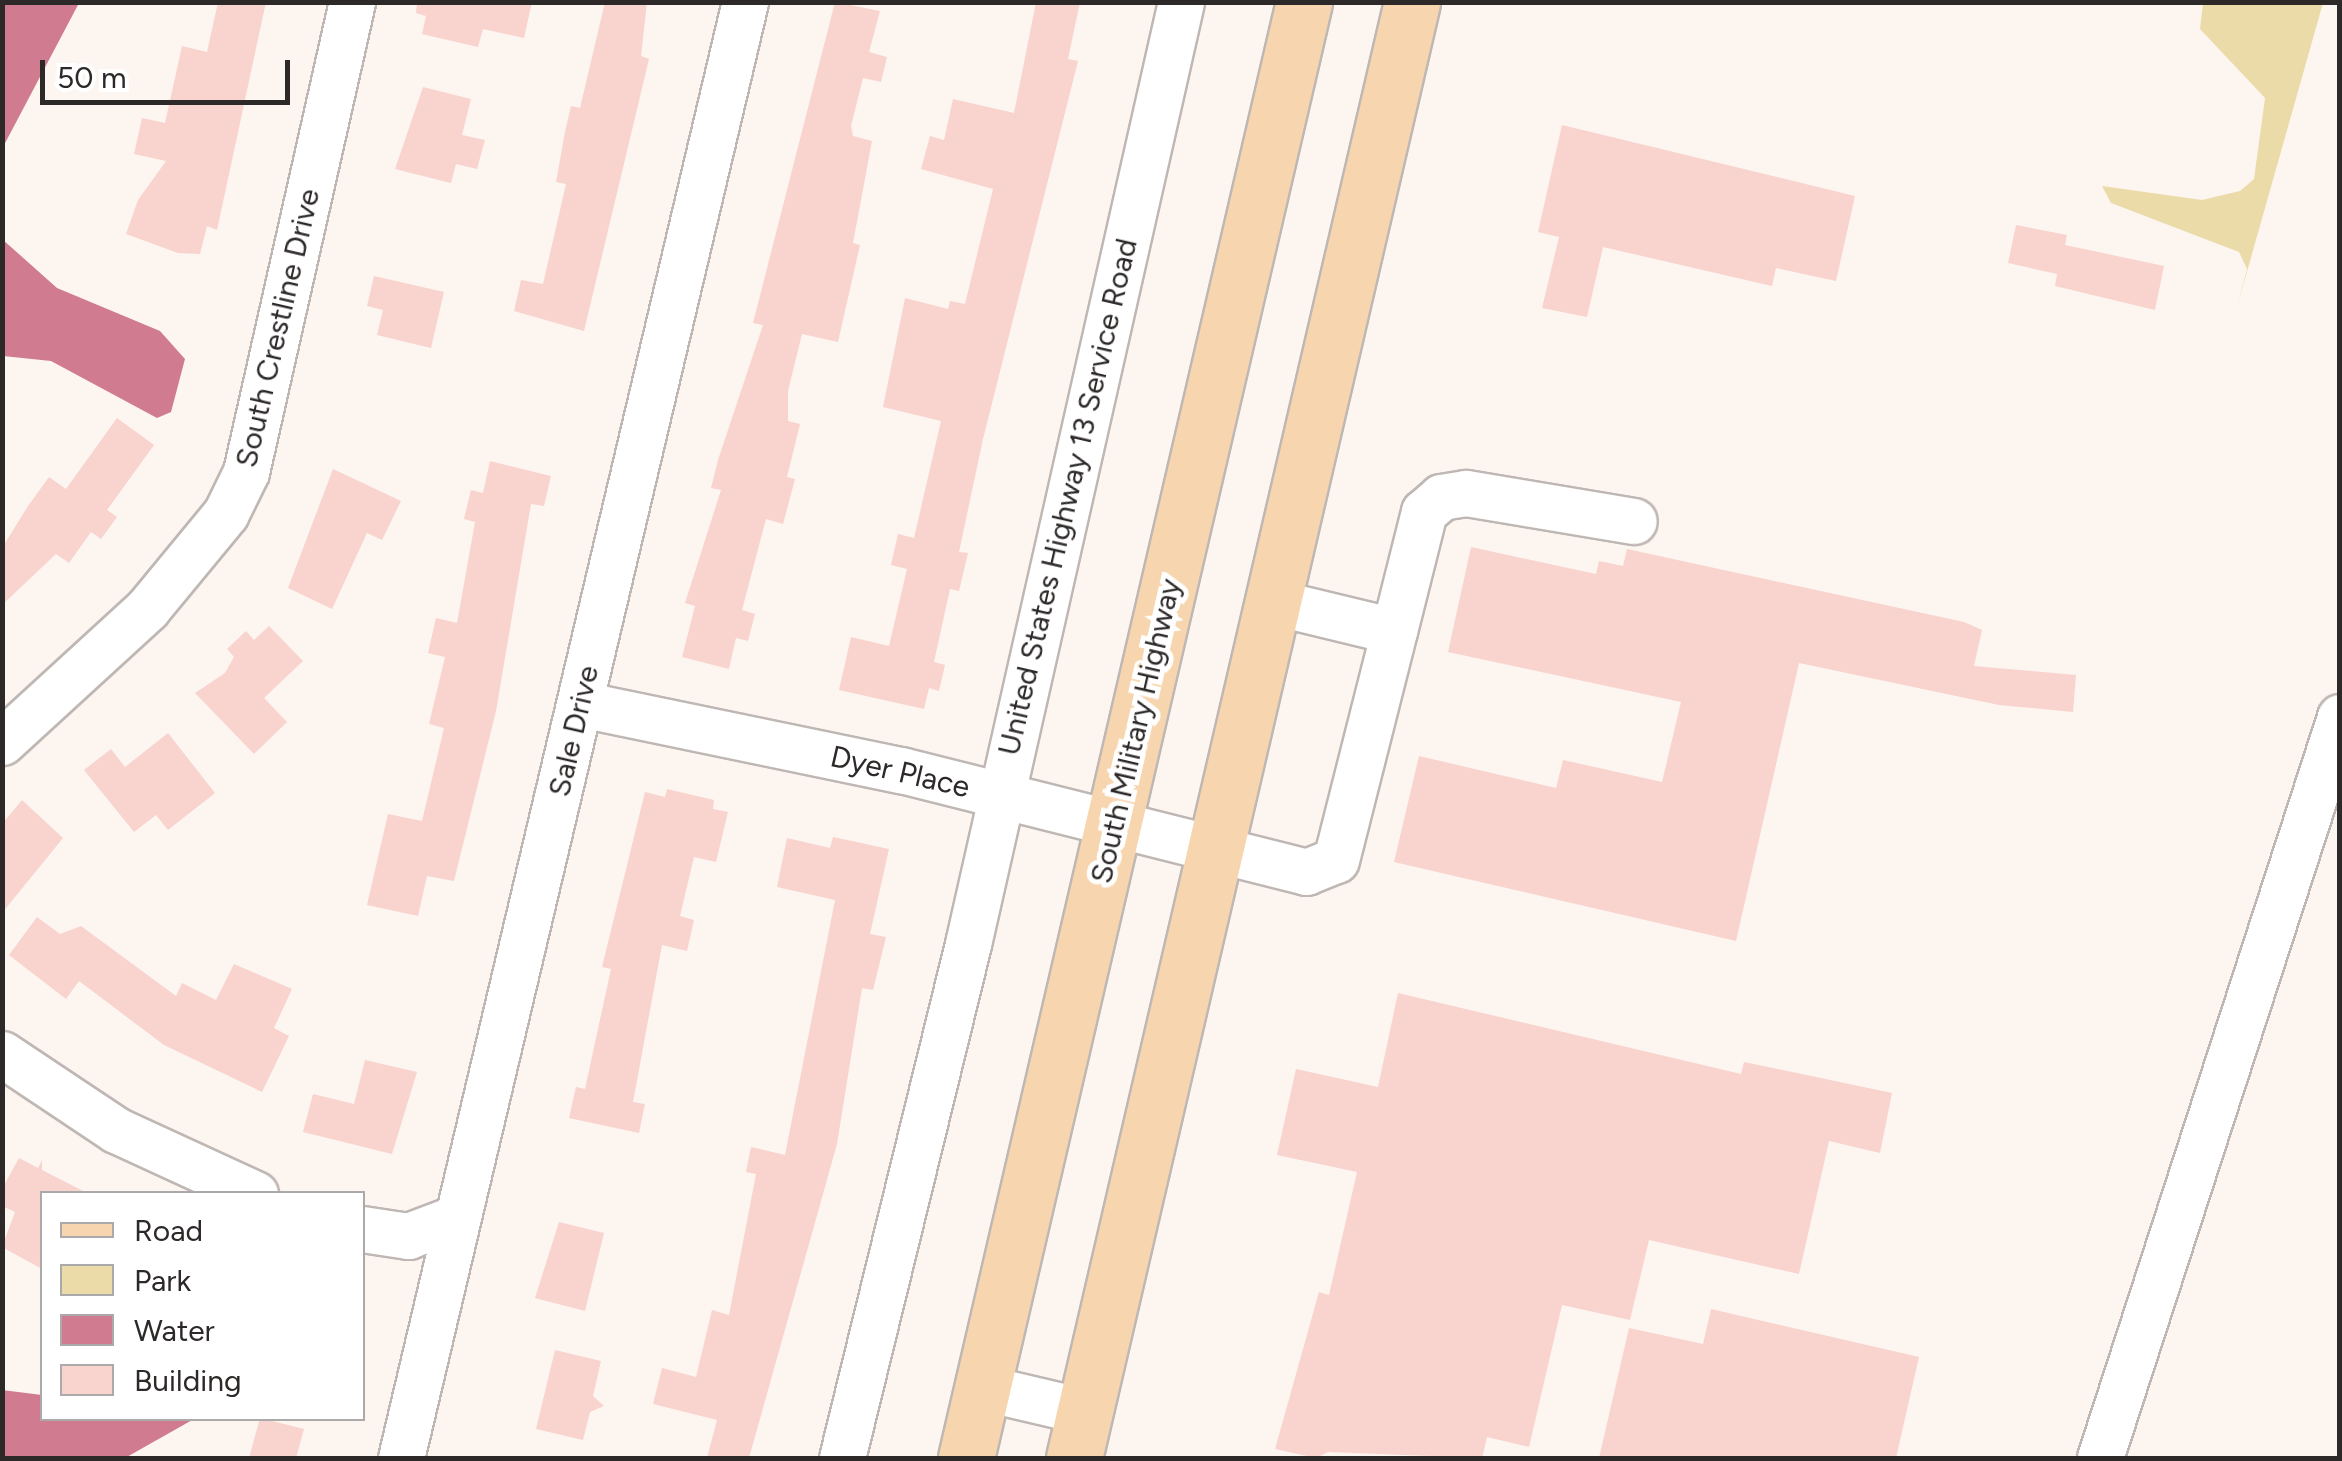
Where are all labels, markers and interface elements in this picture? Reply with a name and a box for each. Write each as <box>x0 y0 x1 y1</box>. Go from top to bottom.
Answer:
scale bar <box>45 40 295 102</box>
text: 50 m <box>57 59 126 96</box>
street label: South Crestline Drive <box>228 185 328 471</box>
street label: United States Highway 13 Service Road <box>991 235 1145 759</box>
street label: South Military Highway <box>1083 575 1189 887</box>
street label: Sale Drive <box>541 662 607 800</box>
street label: Dyer Place <box>827 739 973 805</box>
legend <box>40 1191 365 1421</box>
text: Road <box>134 1212 203 1249</box>
text: Park <box>134 1262 191 1299</box>
text: Water <box>134 1312 215 1349</box>
text: Building <box>134 1362 242 1399</box>

